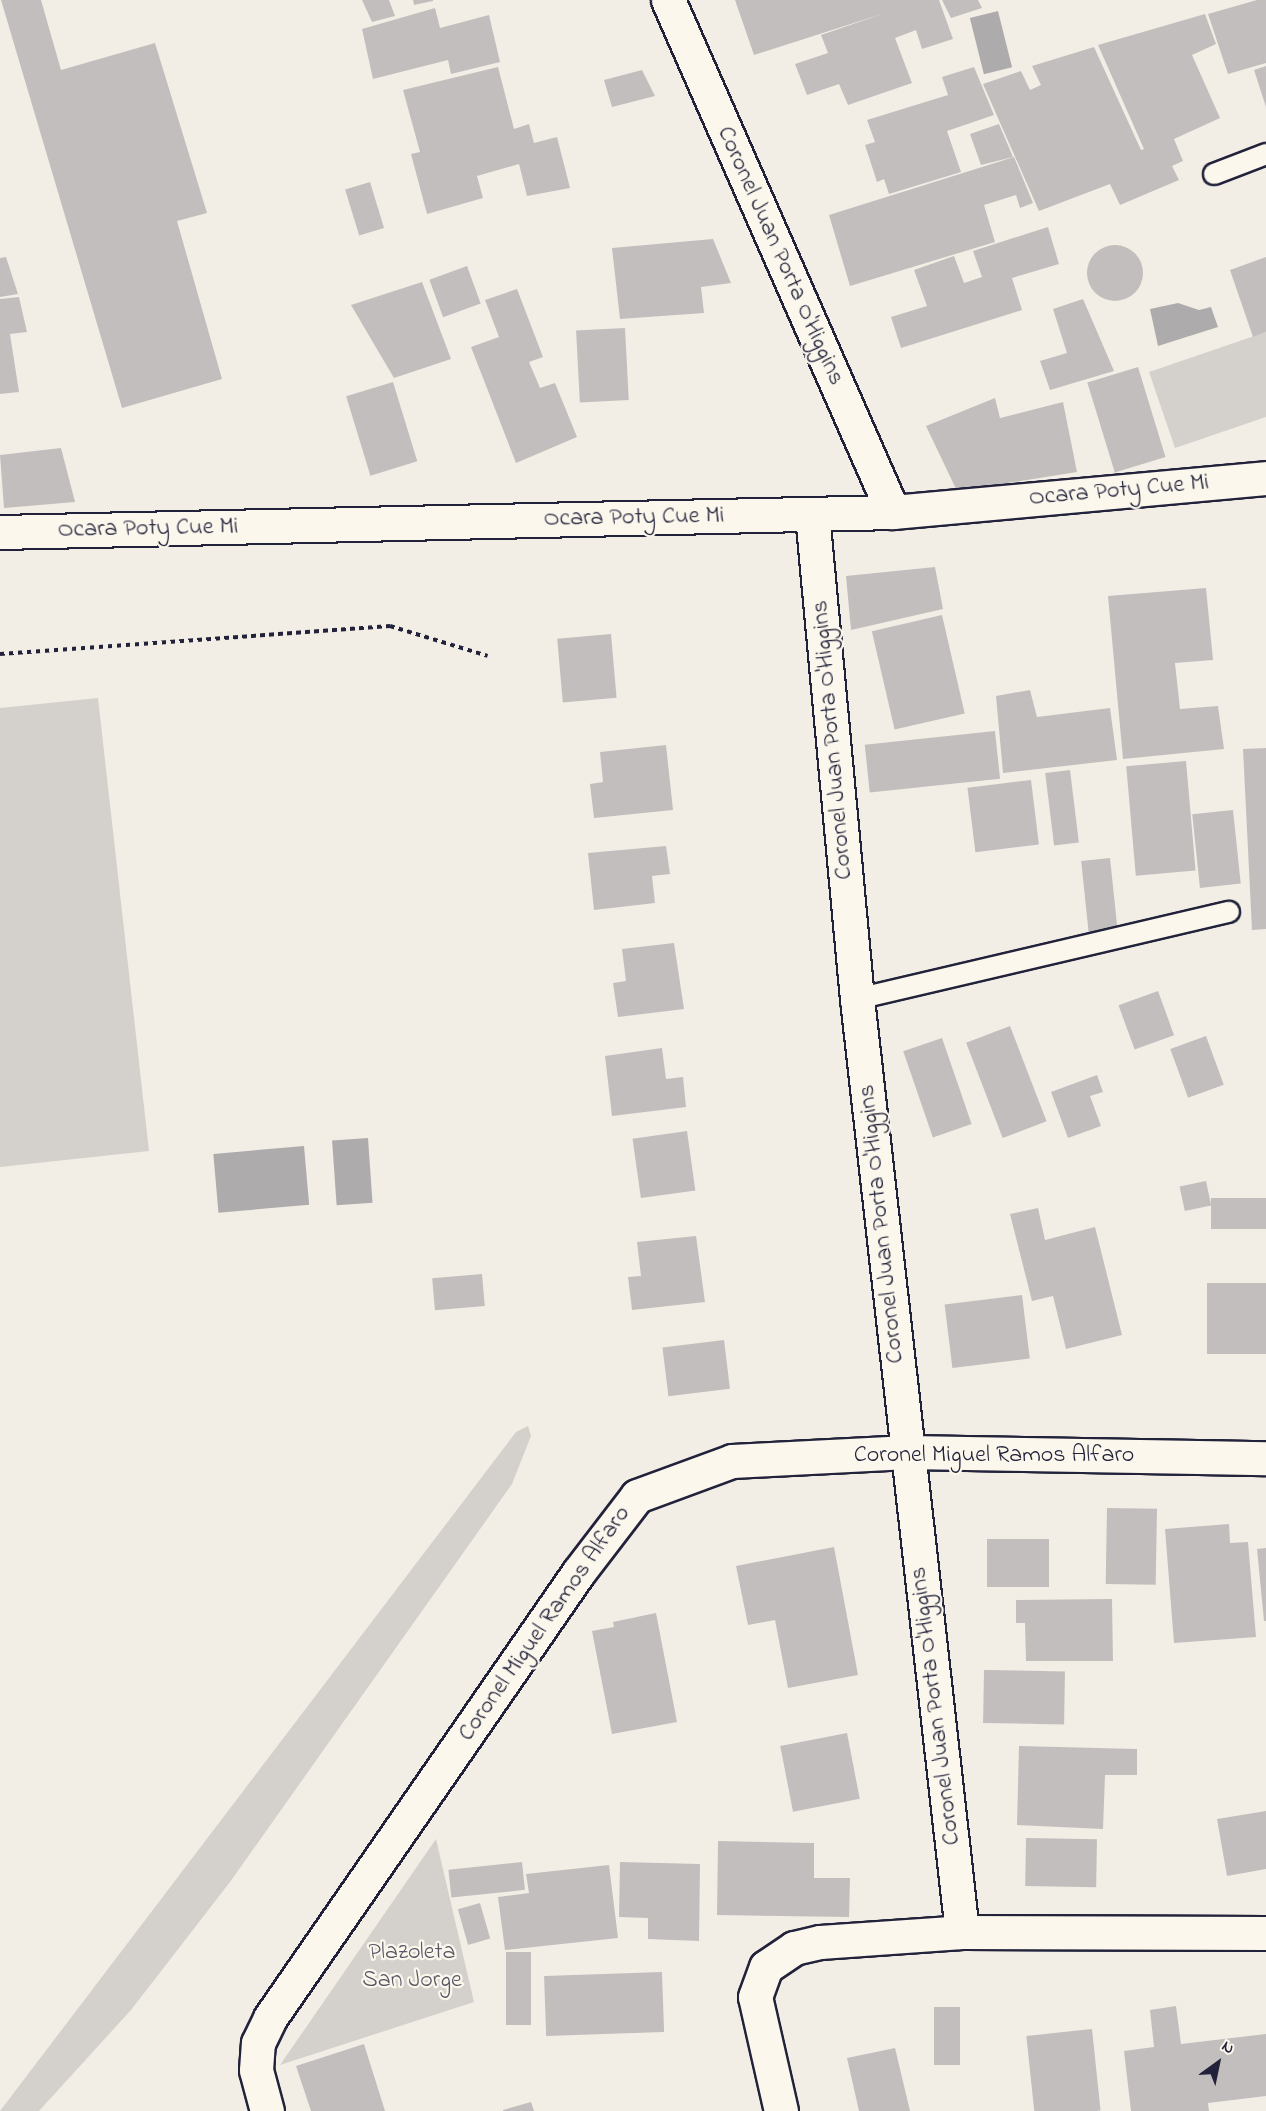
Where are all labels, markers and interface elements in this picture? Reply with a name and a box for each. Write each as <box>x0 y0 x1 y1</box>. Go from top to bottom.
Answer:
street label: Coronel Juan Porta O'Higgins <box>710 122 850 390</box>
street label: Ocara Poty Cue Mi <box>1028 469 1210 513</box>
street label: Ocara Poty Cue Mi <box>543 502 725 534</box>
street label: Ocara Poty Cue Mi <box>57 513 239 545</box>
street label: Coronel Juan Porta O'Higgins <box>806 599 860 881</box>
street label: Coronel Juan Porta O'Higgins <box>853 1083 911 1365</box>
street label: Coronel Miguel Ramos Alfaro <box>854 1442 1134 1470</box>
street label: Coronel Miguel Ramos Alfaro <box>453 1501 637 1747</box>
street label: Coronel Juan Porta O'Higgins <box>905 1565 967 1847</box>
park label: Plazoleta San Jorge <box>362 1939 462 1995</box>
north arrow <box>1188 2033 1248 2093</box>
text: N <box>1217 2035 1239 2061</box>

